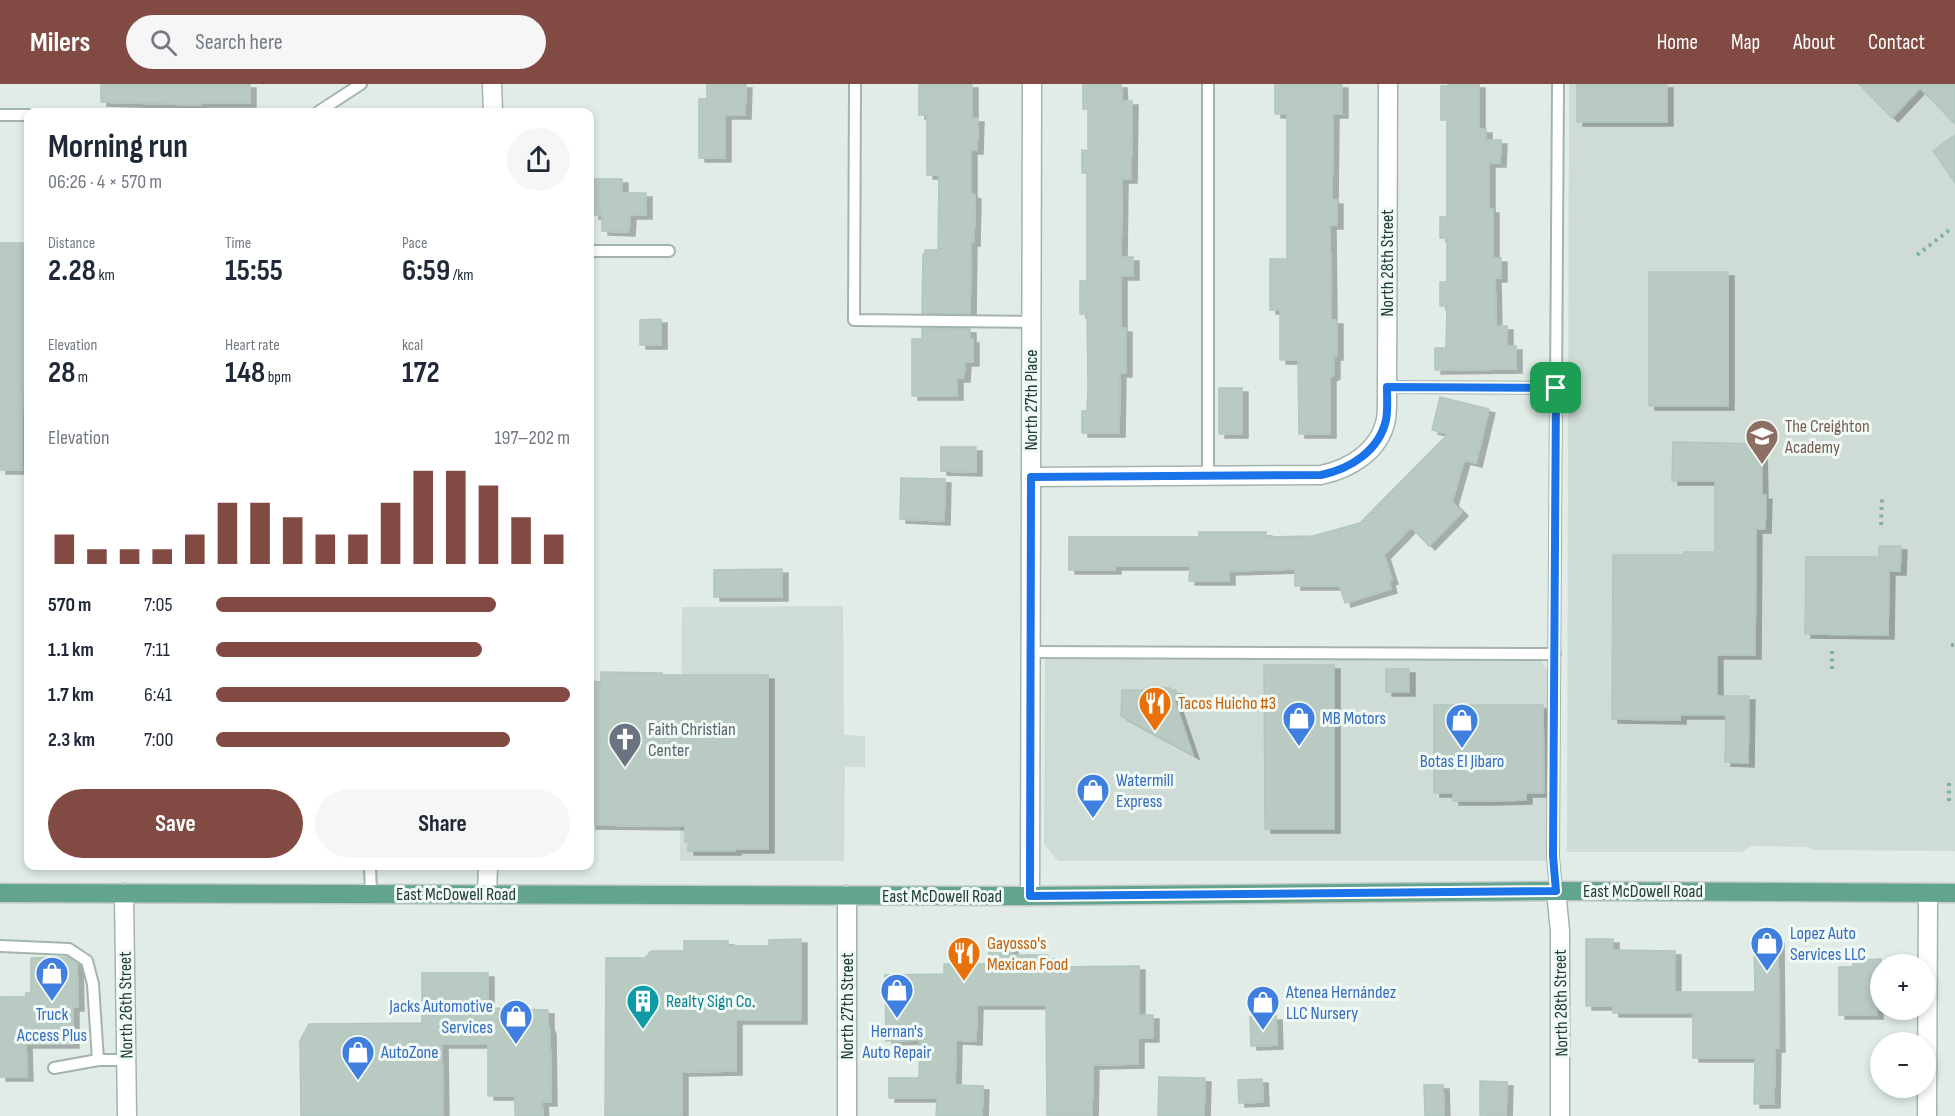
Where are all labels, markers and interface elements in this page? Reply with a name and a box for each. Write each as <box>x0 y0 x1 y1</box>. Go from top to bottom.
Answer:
search box <box>126 15 546 69</box>
text: Milers <box>30 26 90 59</box>
icon: search <box>147 26 180 59</box>
text: Search here <box>195 29 283 56</box>
text: Home <box>1657 30 1698 55</box>
text: Map <box>1731 30 1760 55</box>
text: About <box>1793 30 1835 55</box>
text: Contact <box>1868 30 1925 55</box>
text: Morning run <box>48 127 188 167</box>
button: share <box>507 128 570 191</box>
text: 06:26 · 4 × 570 m <box>48 170 162 194</box>
street label: North 28th Street <box>1377 209 1398 317</box>
text: Distance <box>48 234 95 253</box>
text: Time <box>225 234 251 253</box>
text: Pace <box>402 234 427 253</box>
text: 2.28 <box>48 253 96 289</box>
text: 15:55 <box>225 253 283 289</box>
text: 6:59 <box>402 253 450 289</box>
text: km <box>96 266 115 285</box>
text: /km <box>450 266 474 285</box>
text: Elevation <box>48 336 97 355</box>
text: Heart rate <box>225 336 280 355</box>
text: kcal <box>402 336 423 355</box>
street label: North 27th Place <box>1021 349 1042 451</box>
text: 28 <box>48 355 75 391</box>
text: 148 <box>225 355 265 391</box>
text: 172 <box>402 355 440 391</box>
pin <box>1530 362 1581 413</box>
text: m <box>75 368 88 387</box>
text: bpm <box>265 368 291 387</box>
icon: arrive <box>1539 371 1572 404</box>
place label: The Creighton Academy <box>1784 416 1870 458</box>
school or university icon: The Creighton Academy <box>1744 418 1780 465</box>
text: Elevation <box>48 426 110 450</box>
text: 197–202 m <box>495 426 570 450</box>
text: 570 m <box>48 593 91 617</box>
text: 7:05 <box>144 593 173 617</box>
text: 1.1 km <box>48 638 94 662</box>
text: 7:11 <box>144 638 170 662</box>
text: 1.7 km <box>48 683 94 707</box>
text: 6:41 <box>144 683 172 707</box>
restaurant icon: Tacos Huicho #3 <box>1137 685 1173 732</box>
place label: Tacos Huicho #3 <box>1178 693 1276 714</box>
shop icon: MB Motors <box>1281 700 1317 747</box>
shop icon: Botas El Jibaro <box>1444 702 1480 749</box>
place label: MB Motors <box>1322 708 1386 729</box>
place label: Faith Christian Center <box>648 719 736 761</box>
church icon: Faith Christian Center <box>607 721 643 768</box>
text: 2.3 km <box>48 728 95 752</box>
text: 7:00 <box>144 728 173 752</box>
place label: Botas El Jibaro <box>1420 751 1504 772</box>
place label: Watermill Express <box>1116 770 1174 812</box>
shop icon: Watermill Express <box>1075 772 1111 819</box>
button: Save <box>48 789 303 858</box>
button: Share <box>315 789 570 858</box>
street label: East McDowell Road <box>1583 881 1703 902</box>
street label: East McDowell Road <box>396 884 516 905</box>
street label: East McDowell Road <box>882 886 1002 907</box>
place label: Lopez Auto Services LLC <box>1790 923 1866 965</box>
shop icon: Lopez Auto Services LLC <box>1749 925 1785 972</box>
place label: Gayosso's Mexican Food <box>987 933 1068 975</box>
restaurant icon: Gayosso's Mexican Food <box>946 935 982 982</box>
street label: North 28th Street <box>1550 949 1572 1057</box>
street label: North 26th Street <box>115 951 137 1059</box>
street label: North 27th Street <box>837 952 858 1059</box>
map controls <box>1870 954 1936 1098</box>
button: + <box>1870 954 1936 1020</box>
shop icon: Truck Access Plus <box>34 955 70 1002</box>
shop icon: Hernan's Auto Repair <box>879 972 915 1019</box>
place label: Atenea Hernández LLC Nursery <box>1285 982 1397 1024</box>
building icon: Realty Sign Co. <box>625 983 661 1030</box>
shop icon: Atenea Hernández LLC Nursery <box>1245 984 1281 1031</box>
place label: Realty Sign Co. <box>666 991 755 1012</box>
place label: Jacks Automotive Services <box>388 996 493 1038</box>
shop icon: Jacks Automotive Services <box>498 998 534 1045</box>
place label: Truck Access Plus <box>16 1004 87 1046</box>
place label: Hernan's Auto Repair <box>861 1021 932 1063</box>
button: − <box>1870 1032 1936 1098</box>
shop icon: AutoZone <box>340 1034 376 1081</box>
place label: AutoZone <box>380 1042 439 1063</box>

